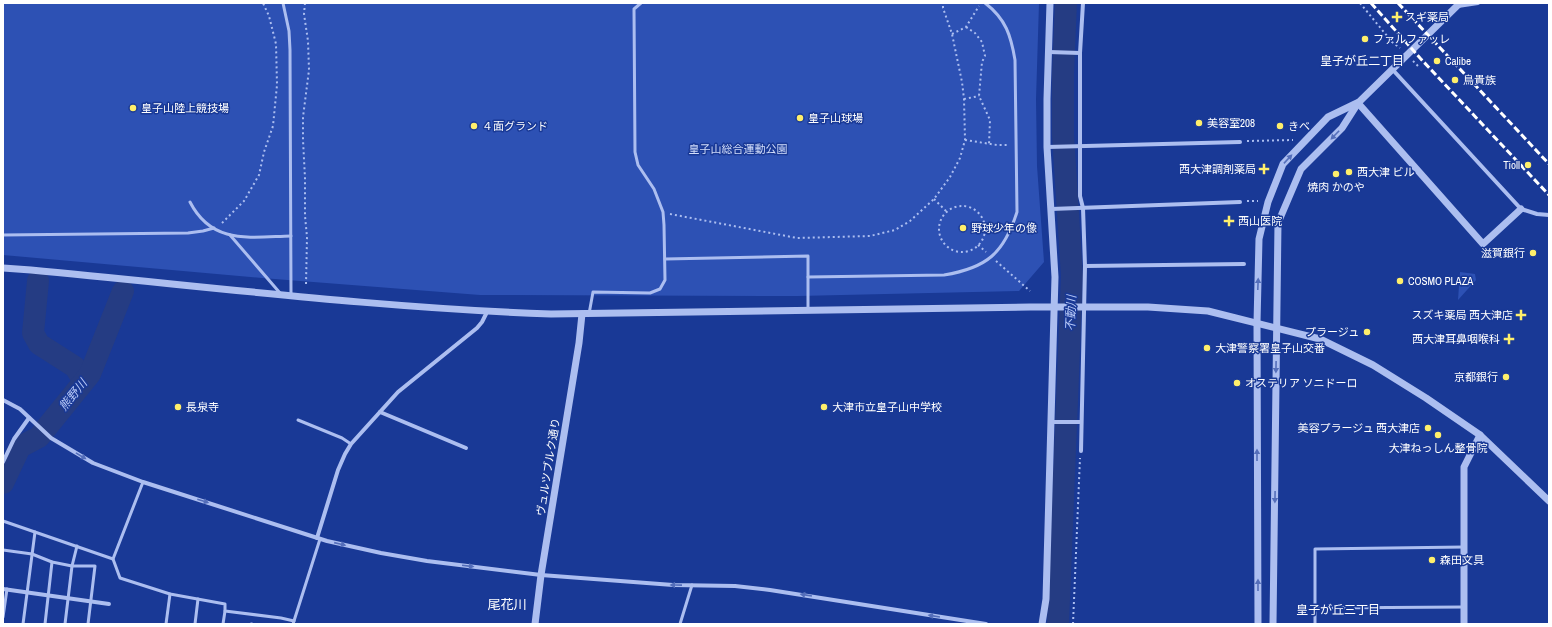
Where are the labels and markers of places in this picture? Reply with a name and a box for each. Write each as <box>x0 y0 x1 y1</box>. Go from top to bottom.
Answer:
place label: スギ薬局 <box>1405 10 1449 24</box>
marker: スギ薬局 <box>1392 12 1402 22</box>
place label: ファルファッレ <box>1373 32 1450 46</box>
marker: ファルファッレ <box>1360 34 1370 44</box>
place label: Calibe <box>1445 54 1471 68</box>
marker: Calibe <box>1432 56 1442 66</box>
place label: 鳥貴族 <box>1463 73 1496 87</box>
marker: 鳥貴族 <box>1450 75 1460 85</box>
place label: 皇子山陸上競技場 <box>141 101 229 115</box>
marker: 皇子山陸上競技場 <box>128 103 138 113</box>
place label: 皇子山球場 <box>808 111 863 125</box>
marker: 皇子山球場 <box>795 113 805 123</box>
place label: 美容室208 <box>1207 116 1255 130</box>
marker: 美容室208 <box>1194 118 1204 128</box>
place label: ４面グランド <box>482 119 548 133</box>
place label: きべ <box>1288 119 1310 133</box>
marker: ４面グランド <box>469 121 479 131</box>
marker: きべ <box>1275 121 1285 131</box>
place label: Tioll <box>1503 158 1520 172</box>
marker: Tioll <box>1523 160 1533 170</box>
place label: 西大津調剤薬局 <box>1179 162 1256 176</box>
marker: 西大津調剤薬局 <box>1259 164 1269 174</box>
place label: 西大津 ビル <box>1357 165 1415 179</box>
marker: 西大津 ビル <box>1344 167 1354 177</box>
marker: 焼肉 かのや <box>1331 169 1341 179</box>
place label: 焼肉 かのや <box>1307 180 1365 194</box>
place label: 西山医院 <box>1238 214 1282 228</box>
marker: 西山医院 <box>1223 215 1235 227</box>
place label: 野球少年の像 <box>971 221 1037 235</box>
marker: 野球少年の像 <box>958 223 968 233</box>
place label: 滋賀銀行 <box>1481 246 1525 260</box>
marker: 滋賀銀行 <box>1528 248 1538 258</box>
place label: COSMO PLAZA <box>1408 274 1474 288</box>
marker: COSMO PLAZA <box>1395 276 1405 286</box>
place label: スズキ薬局 西大津店 <box>1411 308 1513 322</box>
marker: スズキ薬局 西大津店 <box>1516 310 1526 320</box>
place label: プラージュ <box>1305 325 1359 339</box>
marker: プラージュ <box>1362 327 1372 337</box>
place label: 西大津耳鼻咽喉科 <box>1412 332 1500 346</box>
marker: 西大津耳鼻咽喉科 <box>1503 333 1515 345</box>
place label: 大津警察署皇子山交番 <box>1215 341 1325 355</box>
marker: 大津警察署皇子山交番 <box>1202 343 1212 353</box>
place label: 京都銀行 <box>1454 370 1498 384</box>
marker: 京都銀行 <box>1501 372 1511 382</box>
place label: オステリア ソニドーロ <box>1245 376 1358 390</box>
marker: オステリア ソニドーロ <box>1232 378 1242 388</box>
place label: 長泉寺 <box>186 400 219 414</box>
place label: 大津市立皇子山中学校 <box>832 400 942 414</box>
marker: 長泉寺 <box>173 402 183 412</box>
marker: 大津市立皇子山中学校 <box>819 402 829 412</box>
place label: 美容プラージュ 西大津店 <box>1297 421 1420 435</box>
marker: 美容プラージュ 西大津店 <box>1423 423 1433 433</box>
marker: 大津ねっしん整骨院 <box>1433 430 1443 440</box>
place label: 大津ねっしん整骨院 <box>1389 441 1488 455</box>
place label: 森田文具 <box>1440 553 1484 567</box>
marker: 森田文具 <box>1427 555 1437 565</box>

